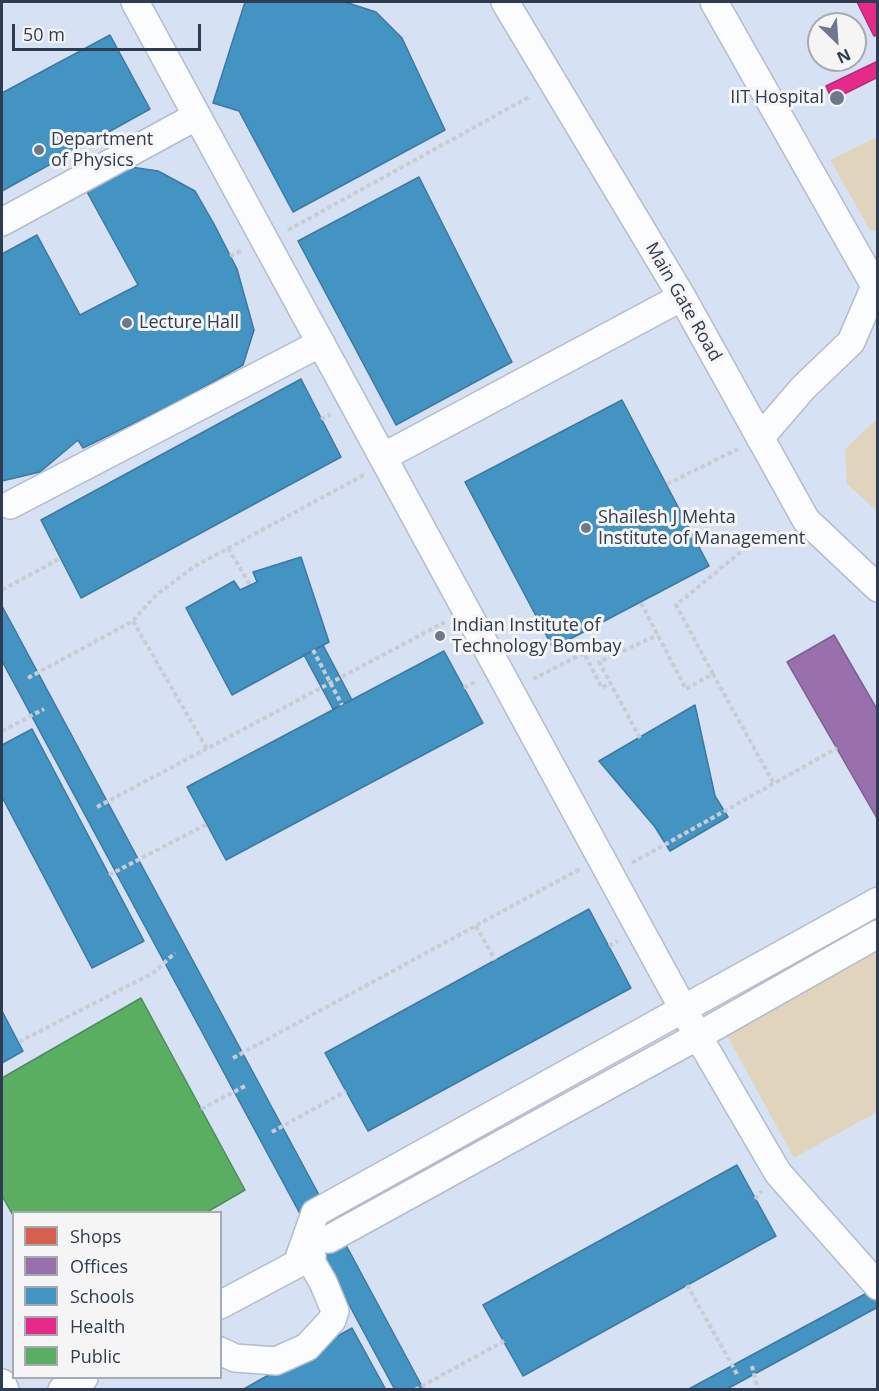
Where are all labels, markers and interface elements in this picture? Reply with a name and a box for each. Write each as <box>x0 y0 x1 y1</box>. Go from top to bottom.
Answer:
scale bar <box>15 12 204 50</box>
north arrow <box>807 12 867 72</box>
text: 50 m <box>23 22 65 46</box>
text: N <box>833 44 854 69</box>
place label: IIT Hospital <box>730 87 824 109</box>
marker: IIT Hospital <box>828 89 846 107</box>
place label: Department of Physics <box>51 129 153 172</box>
marker: Department of Physics <box>32 143 46 157</box>
street label: Main Gate Road <box>640 239 726 365</box>
place label: Lecture Hall <box>139 312 239 334</box>
marker: Lecture Hall <box>120 316 134 330</box>
place label: Shailesh J Mehta Institute of Management <box>598 507 805 550</box>
marker: Shailesh J Mehta Institute of Management <box>579 521 593 535</box>
place label: Indian Institute of Technology Bombay <box>452 615 622 658</box>
marker: Indian Institute of Technology Bombay <box>433 629 447 643</box>
legend <box>12 1211 222 1379</box>
text: Shops <box>70 1224 121 1248</box>
text: Offices <box>70 1254 128 1278</box>
text: Schools <box>70 1284 134 1308</box>
text: Health <box>70 1314 125 1338</box>
text: Public <box>70 1344 121 1368</box>

